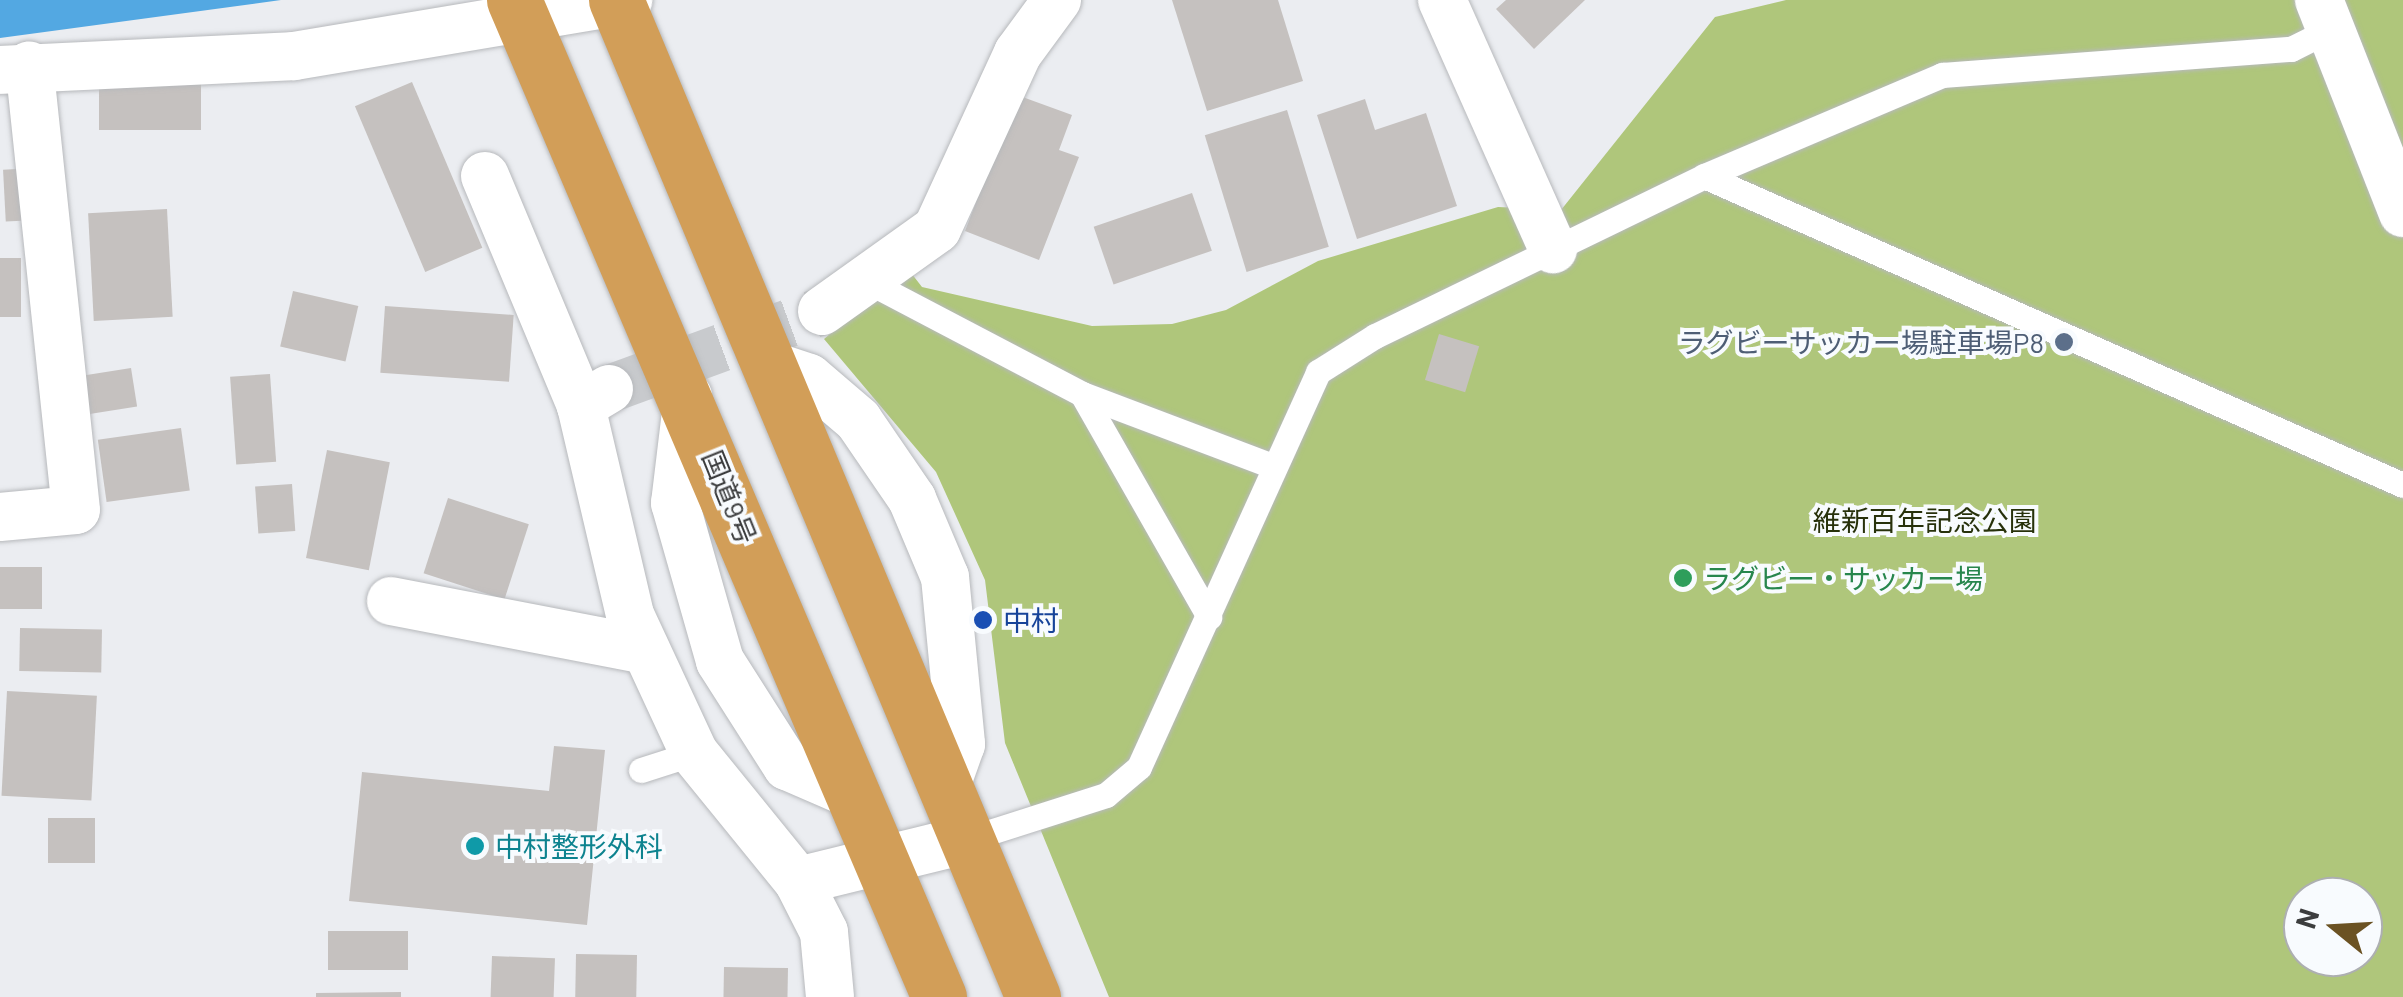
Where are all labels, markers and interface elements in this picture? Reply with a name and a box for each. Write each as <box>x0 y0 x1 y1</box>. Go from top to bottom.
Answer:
place label: ラグビーサッカー場駐車場P8 <box>1677 325 2044 359</box>
marker: ラグビーサッカー場駐車場P8 <box>2053 331 2075 353</box>
street label: 国道9号 <box>696 445 764 549</box>
park label: 維新百年記念公園 <box>1813 503 2037 537</box>
place label: ラグビー・サッカー場 <box>1703 561 1983 595</box>
marker: ラグビー・サッカー場 <box>1672 567 1694 589</box>
place label: 中村 <box>1003 603 1059 637</box>
marker: 中村 <box>972 609 994 631</box>
place label: 中村整形外科 <box>495 829 663 863</box>
marker: 中村整形外科 <box>464 835 486 857</box>
north arrow <box>2283 877 2383 977</box>
text: N <box>2287 904 2325 932</box>

